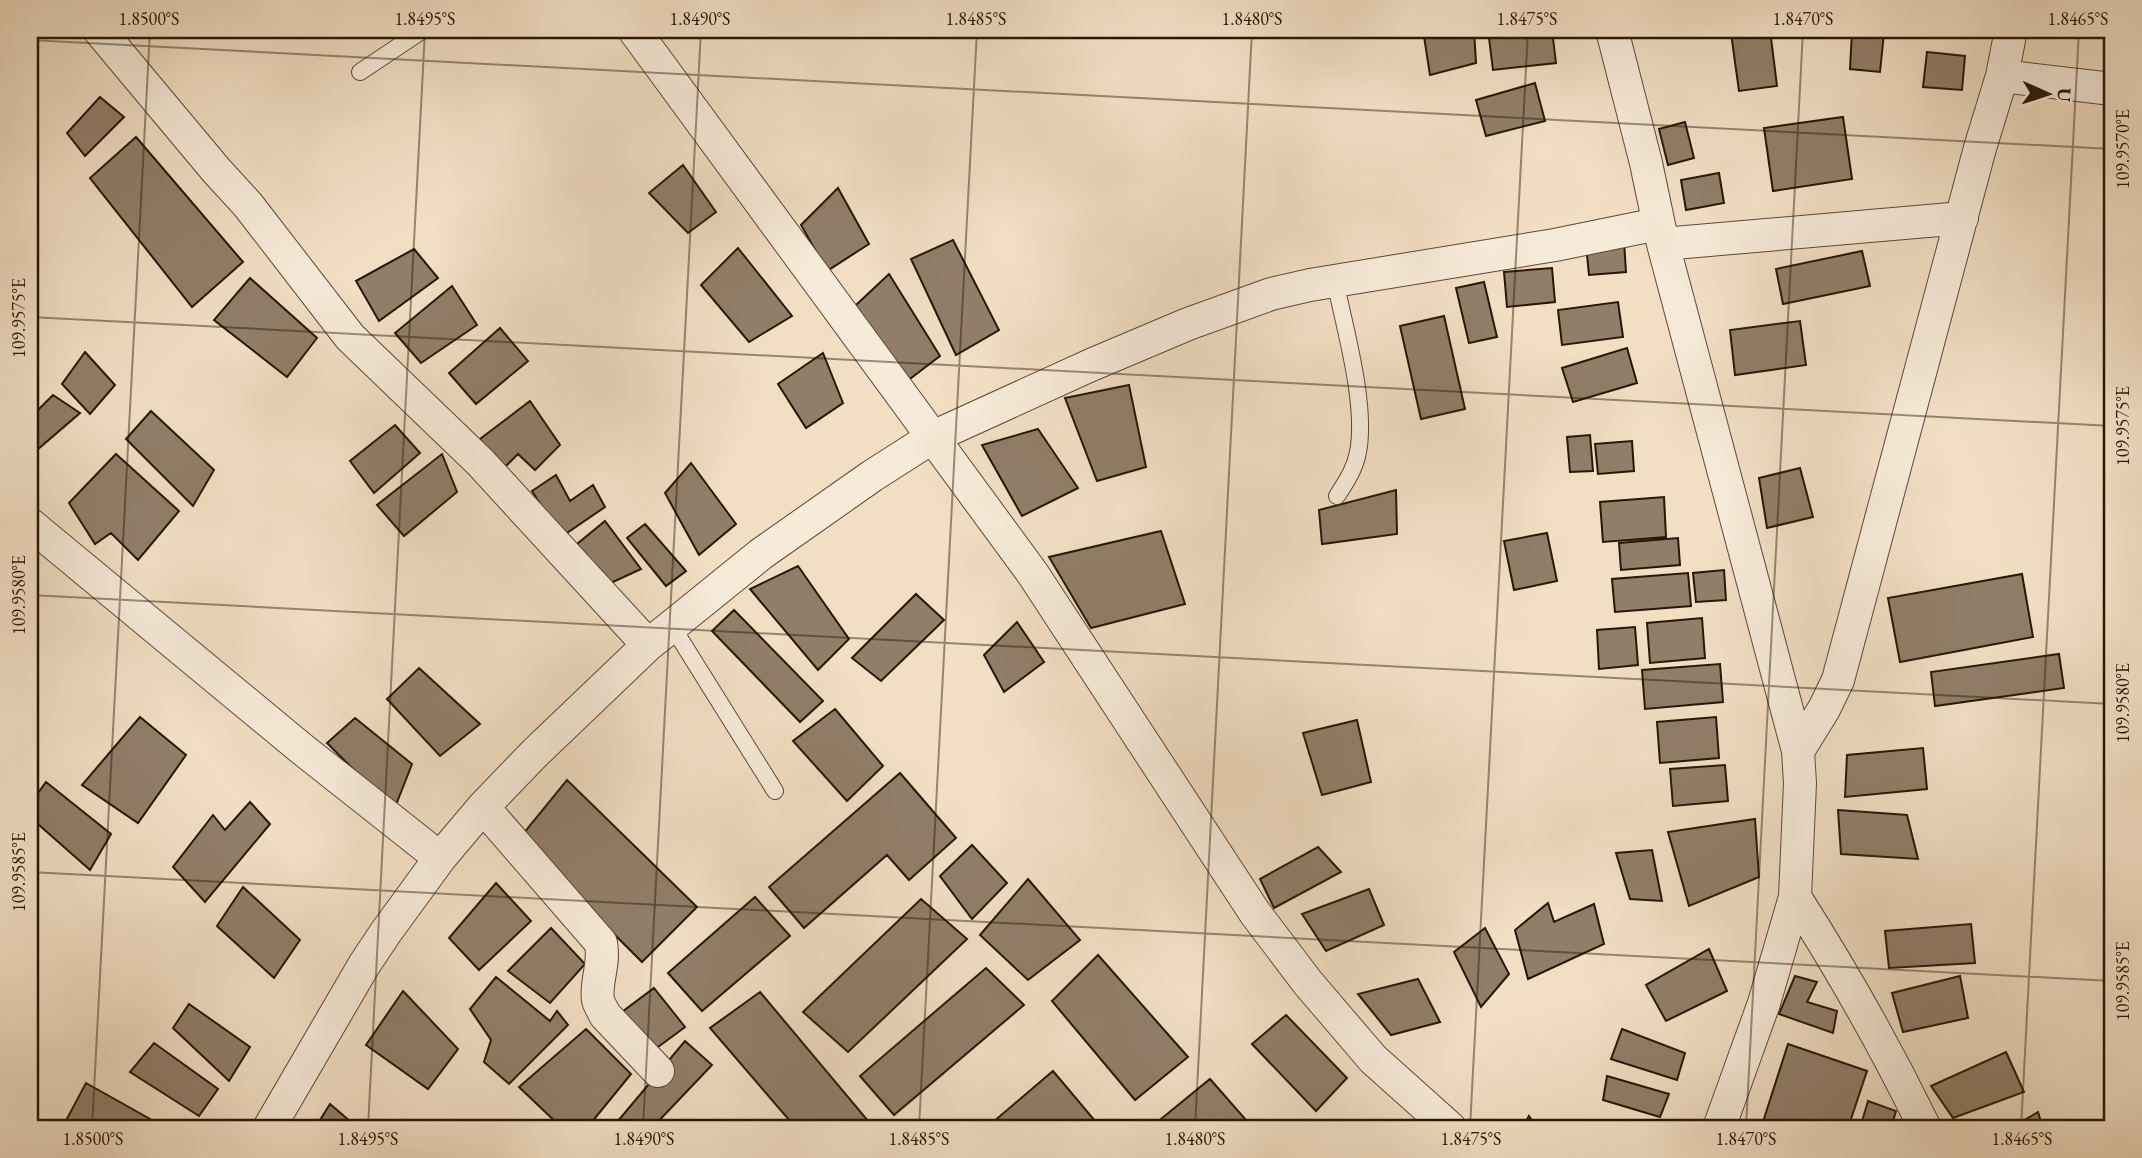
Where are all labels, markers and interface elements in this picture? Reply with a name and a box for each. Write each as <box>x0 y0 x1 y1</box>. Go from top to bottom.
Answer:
text: 1.8500°S <box>119 7 179 30</box>
text: 1.8495°S <box>395 7 455 30</box>
text: 1.8490°S <box>670 7 730 30</box>
text: 1.8485°S <box>946 7 1006 30</box>
text: 1.8480°S <box>1222 7 1282 30</box>
text: 1.8475°S <box>1497 7 1557 30</box>
text: 1.8470°S <box>1773 7 1833 30</box>
text: 1.8465°S <box>2048 7 2108 30</box>
north arrow <box>2012 60 2082 130</box>
text: U <box>2052 87 2077 103</box>
text: 109.9570°E <box>2111 109 2134 189</box>
text: 109.9575°E <box>7 278 30 358</box>
text: 109.9575°E <box>2111 386 2134 466</box>
text: 109.9580°E <box>7 555 30 635</box>
text: 109.9580°E <box>2111 663 2134 743</box>
text: 109.9585°E <box>7 832 30 912</box>
text: 109.9585°E <box>2111 941 2134 1021</box>
text: 1.8500°S <box>63 1127 123 1150</box>
text: 1.8495°S <box>338 1127 398 1150</box>
text: 1.8490°S <box>614 1127 674 1150</box>
text: 1.8485°S <box>889 1127 949 1150</box>
text: 1.8480°S <box>1165 1127 1225 1150</box>
text: 1.8475°S <box>1441 1127 1501 1150</box>
text: 1.8470°S <box>1716 1127 1776 1150</box>
text: 1.8465°S <box>1992 1127 2052 1150</box>

